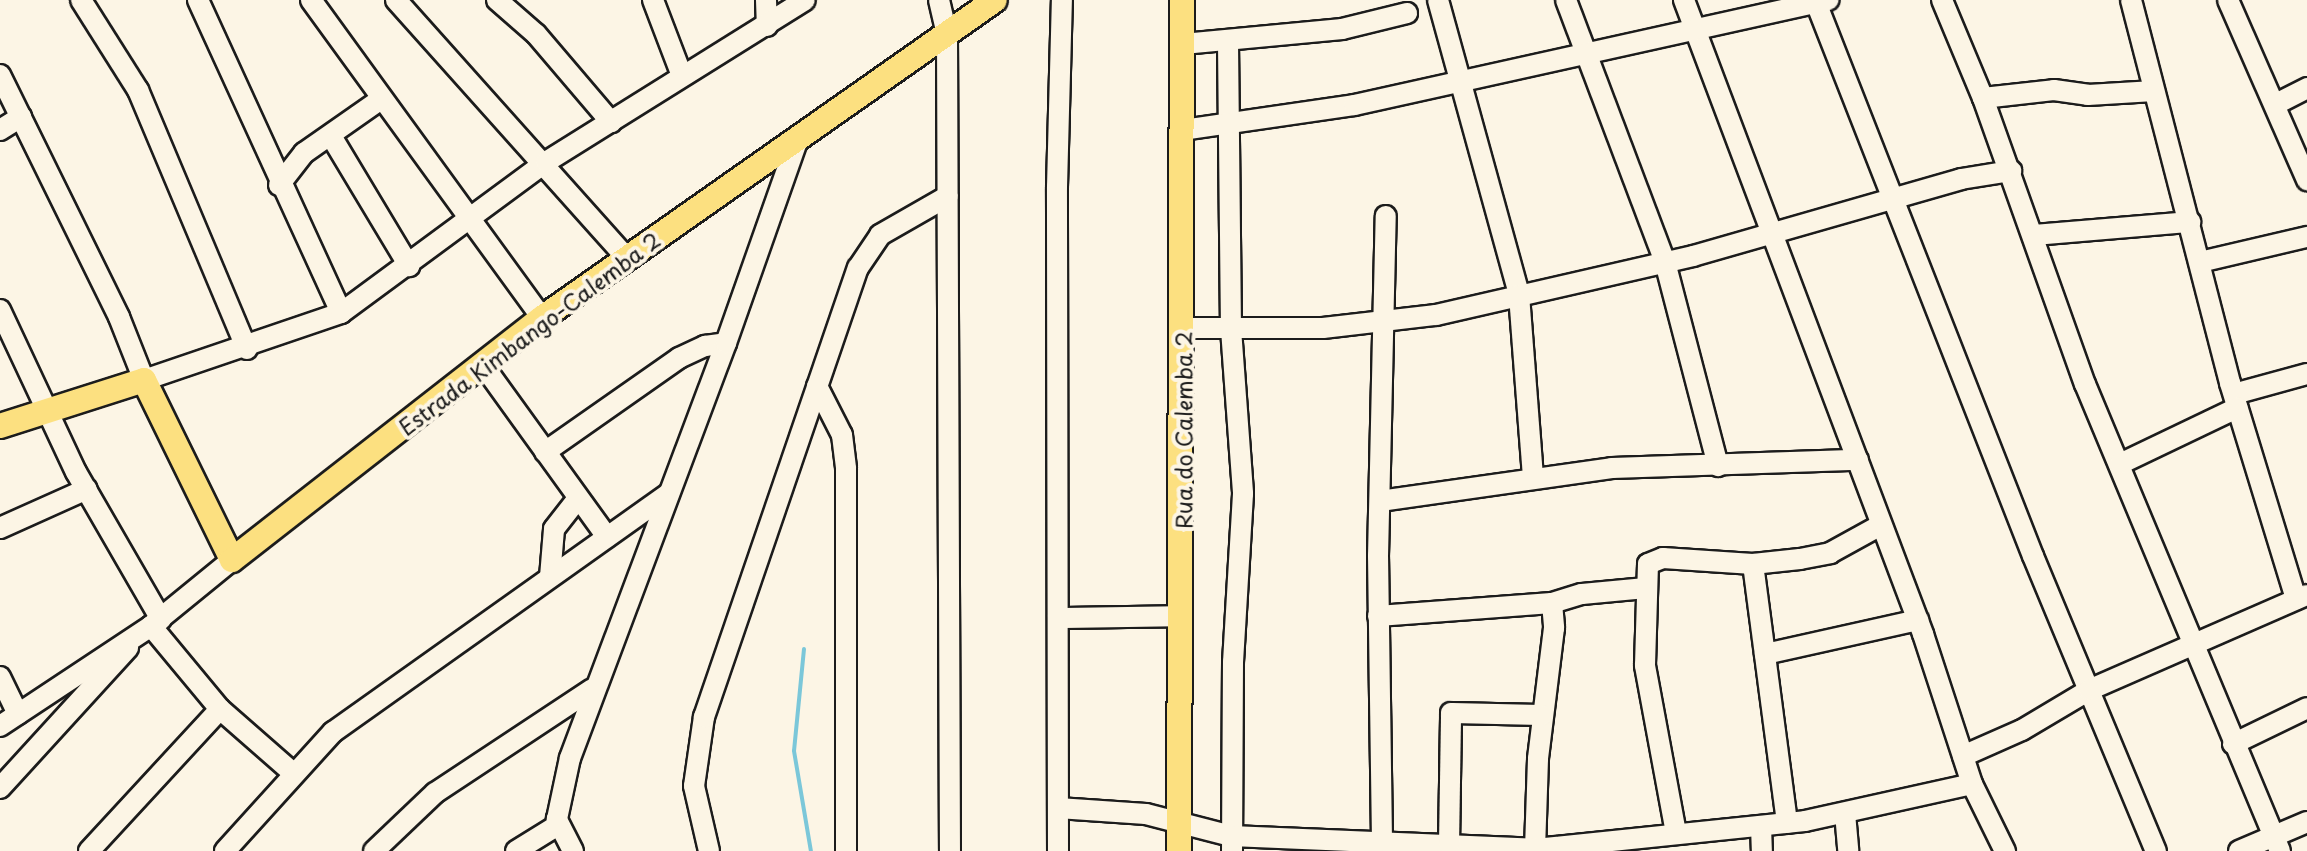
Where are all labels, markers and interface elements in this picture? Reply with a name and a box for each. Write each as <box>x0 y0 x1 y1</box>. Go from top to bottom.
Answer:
street label: Estrada Kimbango-Calemba 2 <box>393 226 665 440</box>
street label: Rua do Calemba 2 <box>1170 331 1196 529</box>

